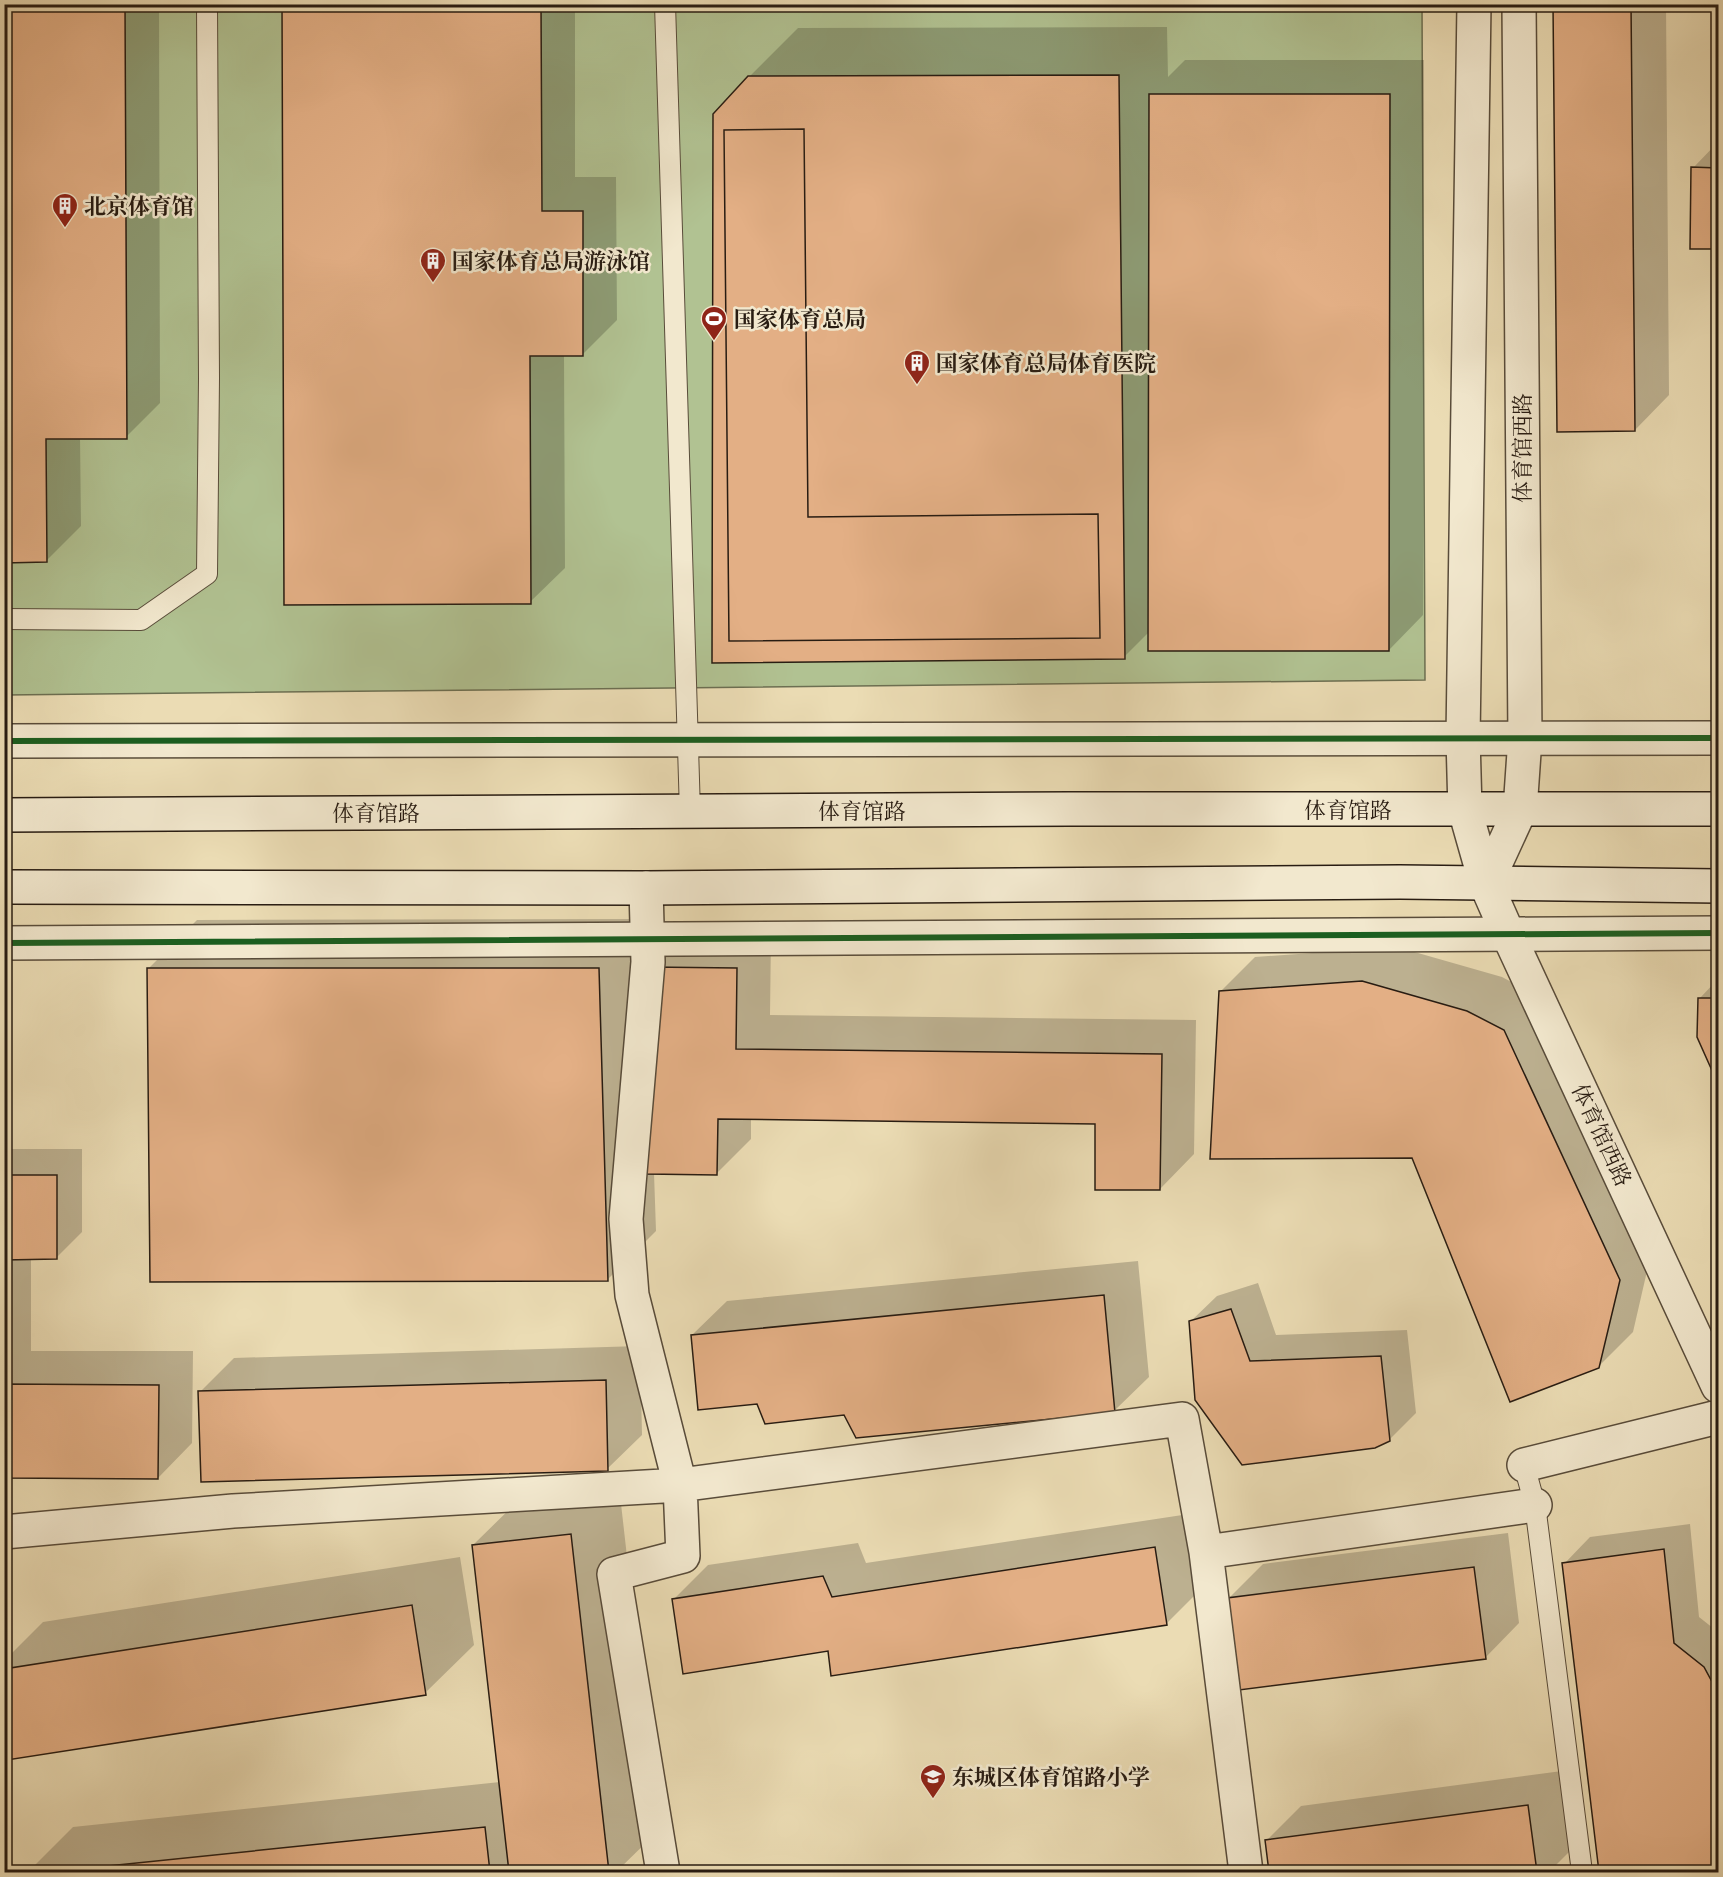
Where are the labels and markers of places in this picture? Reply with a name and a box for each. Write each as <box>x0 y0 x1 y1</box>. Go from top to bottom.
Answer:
building icon: 北京体育馆 <box>50 191 80 229</box>
place label: 北京体育馆 <box>84 193 194 225</box>
building icon: 国家体育总局游泳馆 <box>418 246 448 284</box>
place label: 国家体育总局游泳馆 <box>452 248 650 280</box>
sports icon: 国家体育总局 <box>699 304 729 342</box>
place label: 国家体育总局 <box>734 306 866 338</box>
building icon: 国家体育总局体育医院 <box>902 348 932 386</box>
place label: 国家体育总局体育医院 <box>936 350 1156 382</box>
school or university icon: 东城区体育馆路小学 <box>918 1762 948 1800</box>
place label: 东城区体育馆路小学 <box>952 1764 1150 1796</box>

